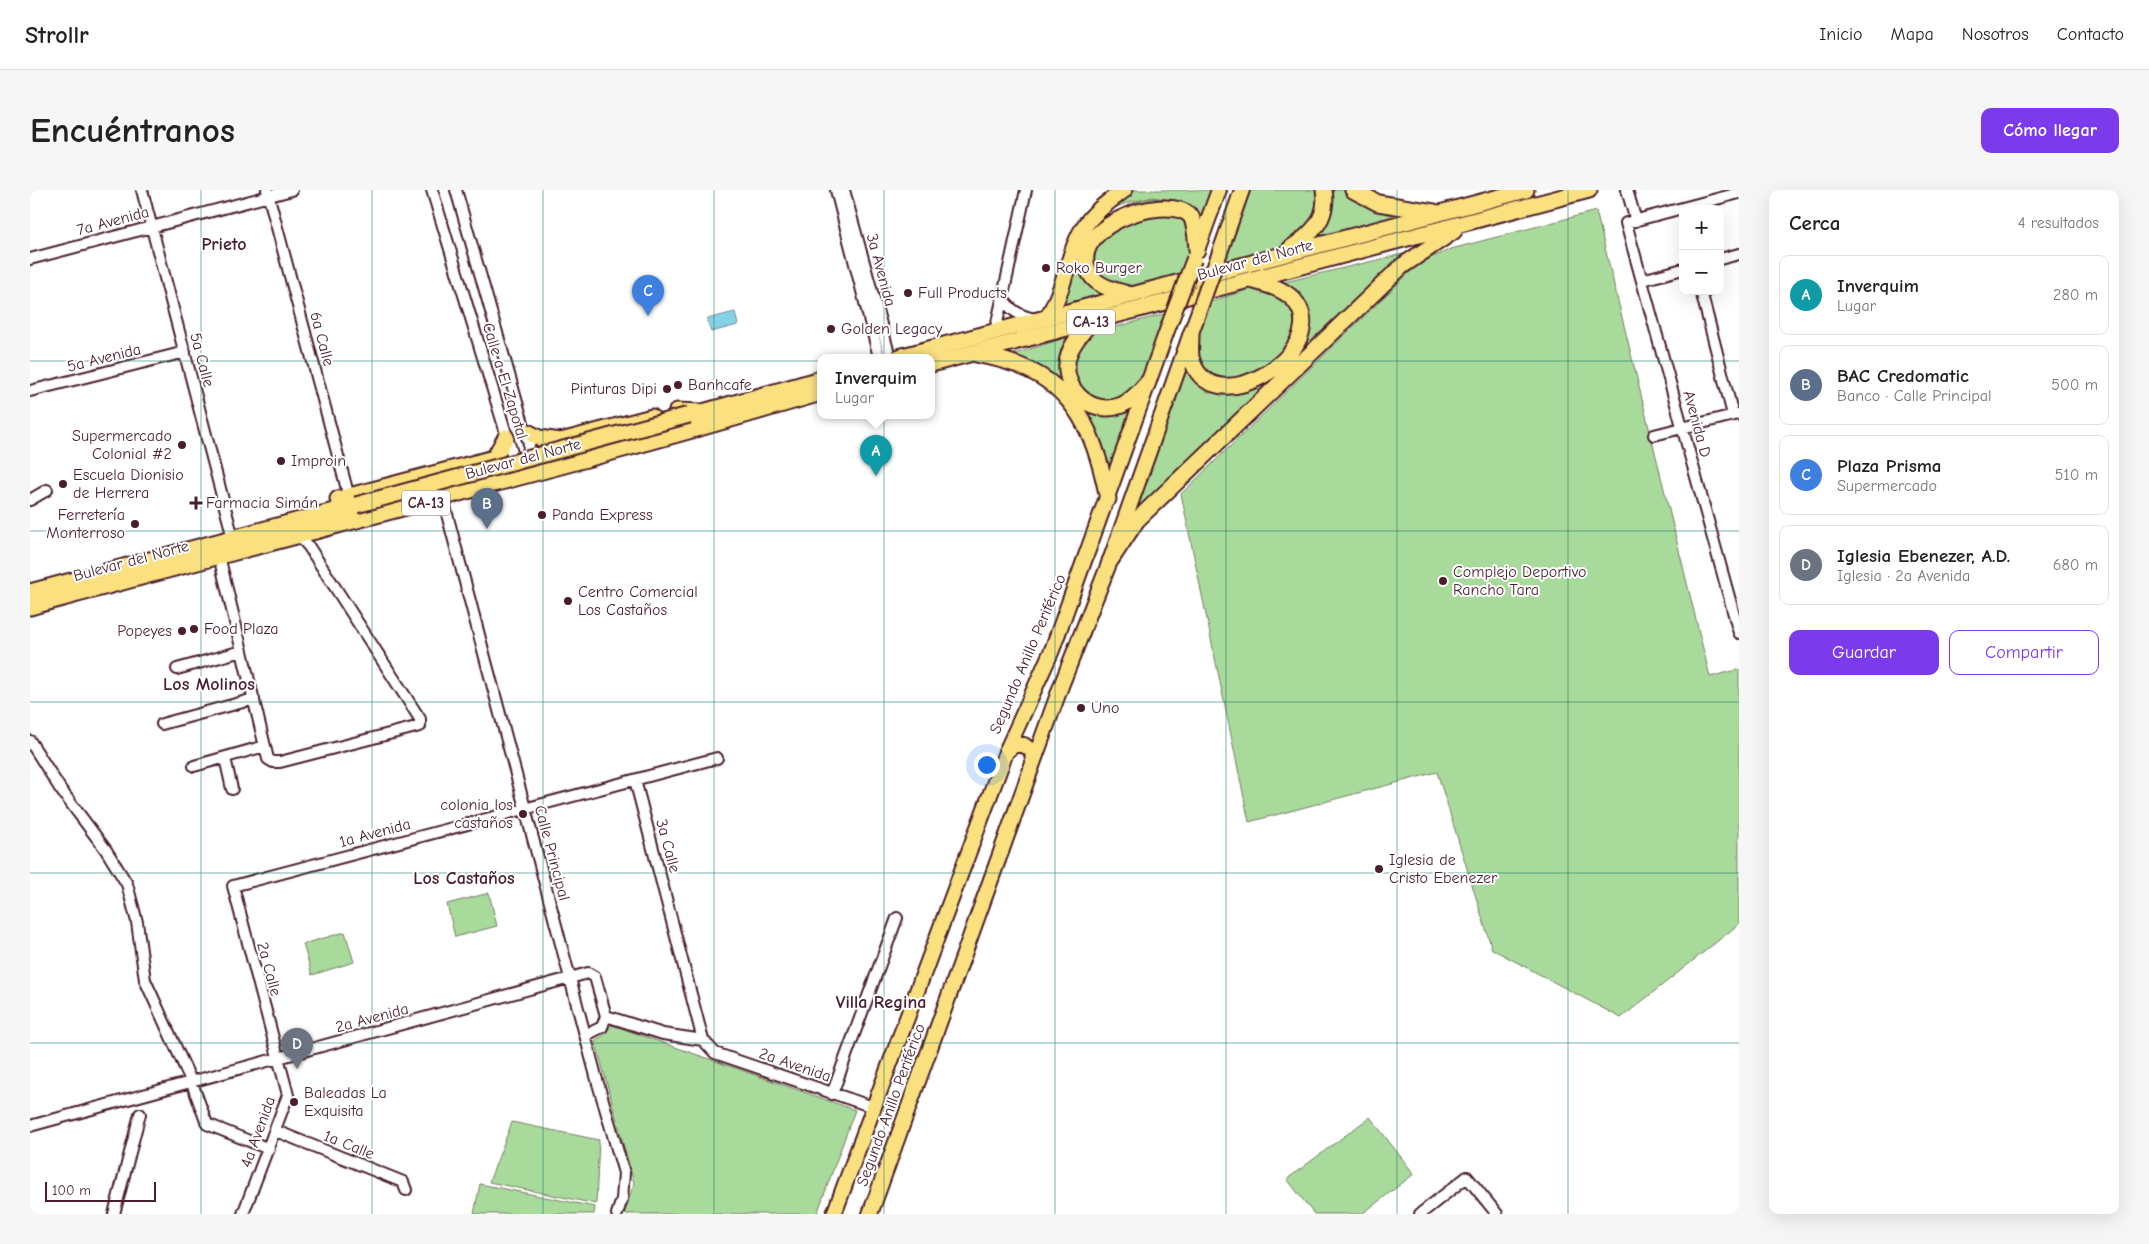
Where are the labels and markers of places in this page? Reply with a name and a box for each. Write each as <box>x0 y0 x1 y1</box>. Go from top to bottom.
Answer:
place label: Roko Burger <box>1056 259 1142 277</box>
marker: Roko Burger <box>1040 262 1052 274</box>
pin: C <box>632 275 664 316</box>
place label: Full Products <box>918 284 1007 302</box>
marker: Full Products <box>902 287 914 299</box>
place label: Golden Legacy <box>841 320 943 338</box>
marker: Golden Legacy <box>825 323 837 335</box>
place label: Banhcafe <box>688 376 752 394</box>
marker: Banhcafe <box>672 379 684 391</box>
place label: Pinturas Dipi <box>571 380 657 398</box>
marker: Pinturas Dipi <box>661 383 673 395</box>
place label: Supermercado Colonial #2 <box>72 427 172 463</box>
pin: A <box>860 435 892 476</box>
marker: Supermercado Colonial #2 <box>176 439 188 451</box>
place label: Improin <box>291 452 346 470</box>
marker: Improin <box>275 455 287 467</box>
place label: Escuela Dionisio de Herrera <box>73 466 184 502</box>
marker: Escuela Dionisio de Herrera <box>57 478 69 490</box>
pin: B <box>471 488 503 529</box>
place label: Farmacia Simán <box>206 494 318 512</box>
marker: Farmacia Simán <box>190 497 202 509</box>
place label: Ferretería Monterroso <box>46 506 125 542</box>
place label: Panda Express <box>552 506 653 524</box>
marker: Panda Express <box>536 509 548 521</box>
marker: Ferretería Monterroso <box>129 518 141 530</box>
place label: Complejo Deportivo Rancho Tara <box>1453 563 1587 599</box>
marker: Complejo Deportivo Rancho Tara <box>1437 575 1449 587</box>
place label: Centro Comercial Los Castaños <box>578 583 698 619</box>
marker: Centro Comercial Los Castaños <box>562 595 574 607</box>
place label: Food Plaza <box>204 620 279 638</box>
place label: Popeyes <box>117 622 172 640</box>
marker: Food Plaza <box>188 623 200 635</box>
marker: Popeyes <box>176 625 188 637</box>
place label: Uno <box>1091 699 1119 717</box>
marker: Uno <box>1075 702 1087 714</box>
place label: colonia los castaños <box>440 796 513 832</box>
marker: colonia los castaños <box>517 808 529 820</box>
place label: Iglesia de Cristo Ebenezer <box>1389 851 1498 887</box>
marker: Iglesia de Cristo Ebenezer <box>1373 863 1385 875</box>
pin: D <box>281 1028 313 1069</box>
place label: Baleadas La Exquisita <box>304 1084 387 1120</box>
marker: Baleadas La Exquisita <box>288 1096 300 1108</box>

